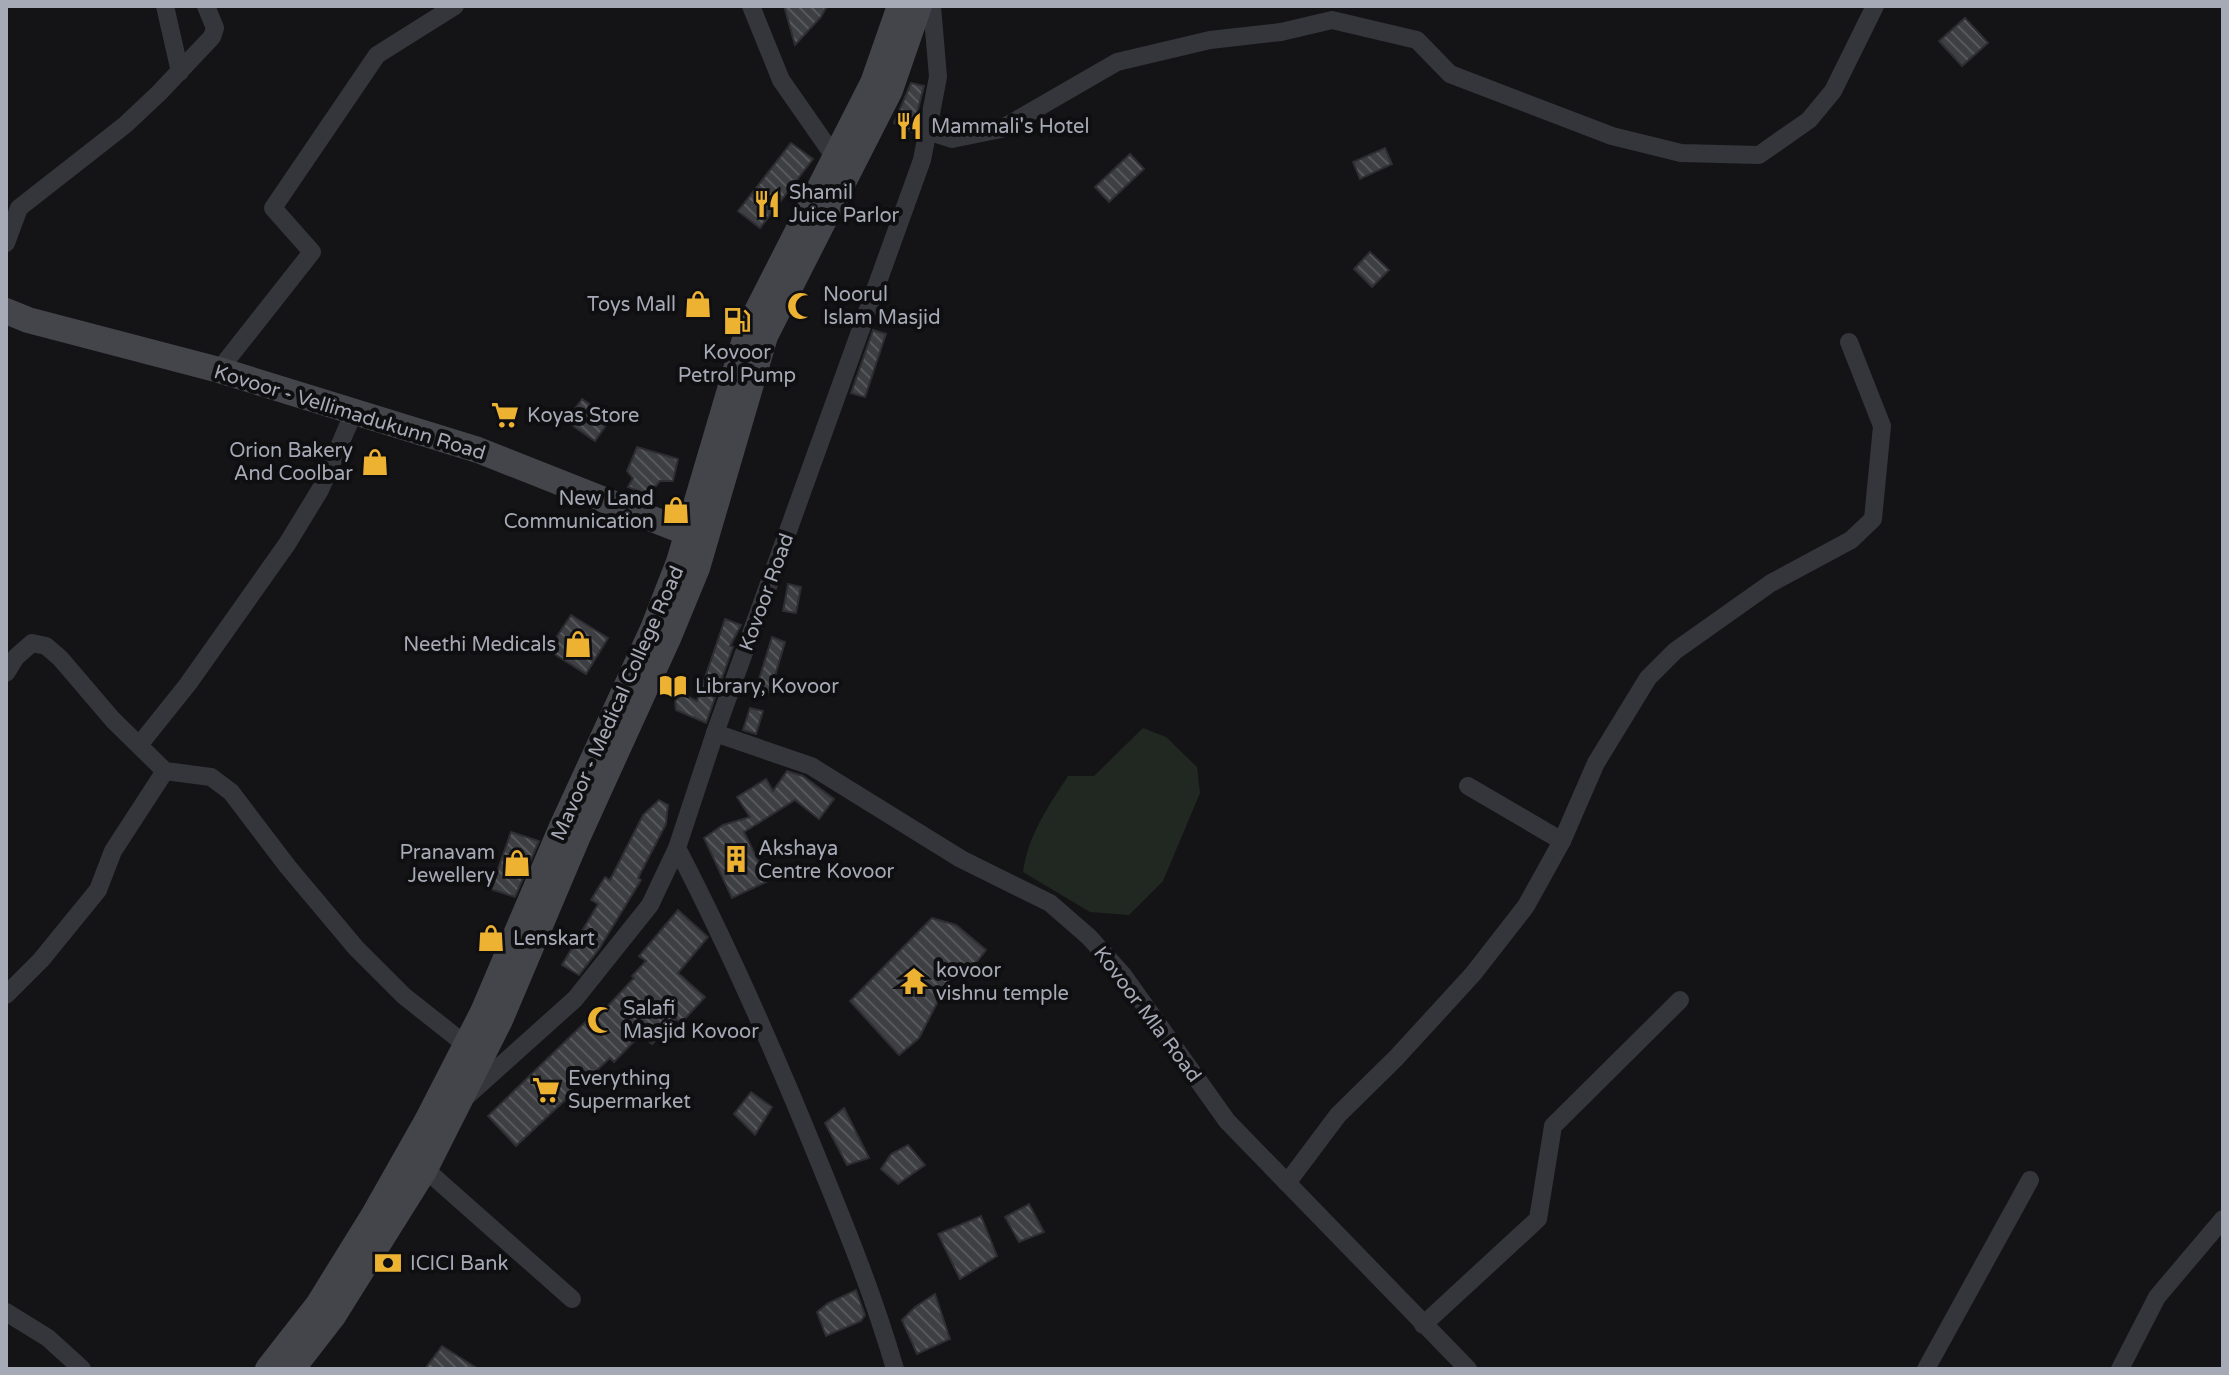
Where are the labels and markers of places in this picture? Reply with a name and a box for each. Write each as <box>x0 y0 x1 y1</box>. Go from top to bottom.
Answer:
restaurant icon: Mammali's Hotel <box>894 111 924 141</box>
place label: Mammali's Hotel <box>931 115 1089 139</box>
place label: Shamil Juice Parlor <box>789 181 900 228</box>
restaurant icon: Shamil Juice Parlor <box>752 189 782 219</box>
place label: Noorul Islam Masjid <box>823 283 941 330</box>
shop icon: Toys Mall <box>683 289 713 319</box>
mosque icon: Noorul Islam Masjid <box>786 291 816 321</box>
place label: Toys Mall <box>587 293 676 317</box>
fuel station icon: Kovoor Petrol Pump <box>722 306 752 336</box>
place label: Kovoor Petrol Pump <box>678 341 796 388</box>
supermarket icon: Koyas Store <box>490 400 520 430</box>
place label: Koyas Store <box>527 404 639 428</box>
place label: Orion Bakery And Coolbar <box>229 439 353 486</box>
shop icon: Orion Bakery And Coolbar <box>360 447 390 477</box>
place label: New Land Communication <box>504 487 654 534</box>
shop icon: New Land Communication <box>661 495 691 525</box>
shop icon: Neethi Medicals <box>563 629 593 659</box>
place label: Neethi Medicals <box>403 633 556 657</box>
library icon: Library, Kovoor <box>658 671 688 701</box>
place label: Library, Kovoor <box>695 675 839 699</box>
place label: Akshaya Centre Kovoor <box>758 837 895 884</box>
place label: Pranavam Jewellery <box>400 841 495 888</box>
building icon: Akshaya Centre Kovoor <box>721 844 751 874</box>
shop icon: Pranavam Jewellery <box>502 848 532 878</box>
shop icon: Lenskart <box>476 923 506 953</box>
place label: Lenskart <box>513 927 595 951</box>
place label: kovoor vishnu temple <box>936 959 1069 1006</box>
temple icon: kovoor vishnu temple <box>899 966 929 996</box>
place label: Salafi Masjid Kovoor <box>623 997 759 1044</box>
mosque icon: Salafi Masjid Kovoor <box>586 1005 616 1035</box>
place label: Everything Supermarket <box>568 1067 691 1114</box>
supermarket icon: Everything Supermarket <box>531 1075 561 1105</box>
bank icon: ICICI Bank <box>373 1248 403 1278</box>
place label: ICICI Bank <box>410 1252 508 1276</box>

